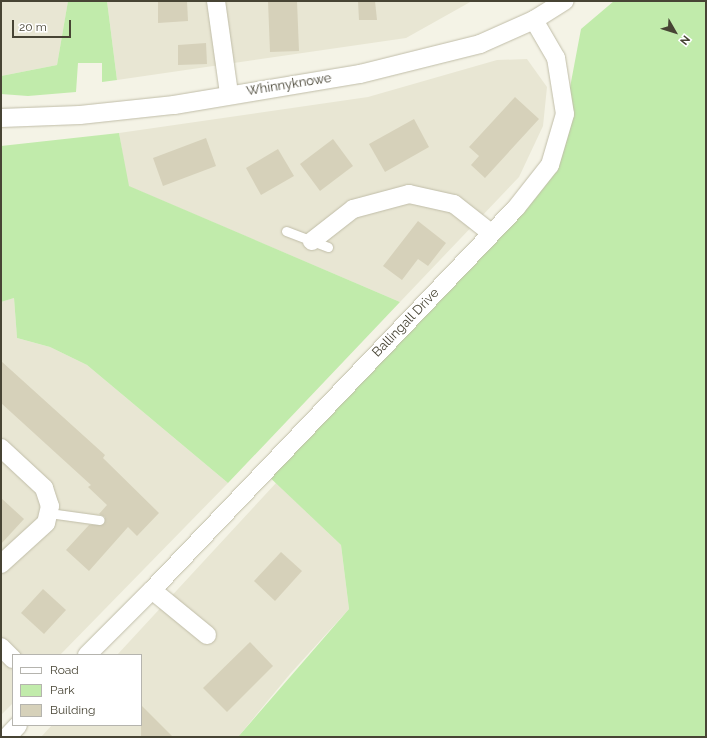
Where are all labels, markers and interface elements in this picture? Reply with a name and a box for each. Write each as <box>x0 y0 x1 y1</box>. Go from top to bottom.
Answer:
scale bar <box>14 12 73 38</box>
north arrow <box>655 12 695 52</box>
text: 20 m <box>19 20 47 34</box>
text: N <box>677 33 692 47</box>
street label: Whinnyknowe <box>245 71 333 99</box>
street label: Ballingall Drive <box>369 285 443 361</box>
legend <box>12 654 142 726</box>
text: Road <box>50 663 79 677</box>
text: Park <box>50 683 75 697</box>
text: Building <box>50 703 96 717</box>

